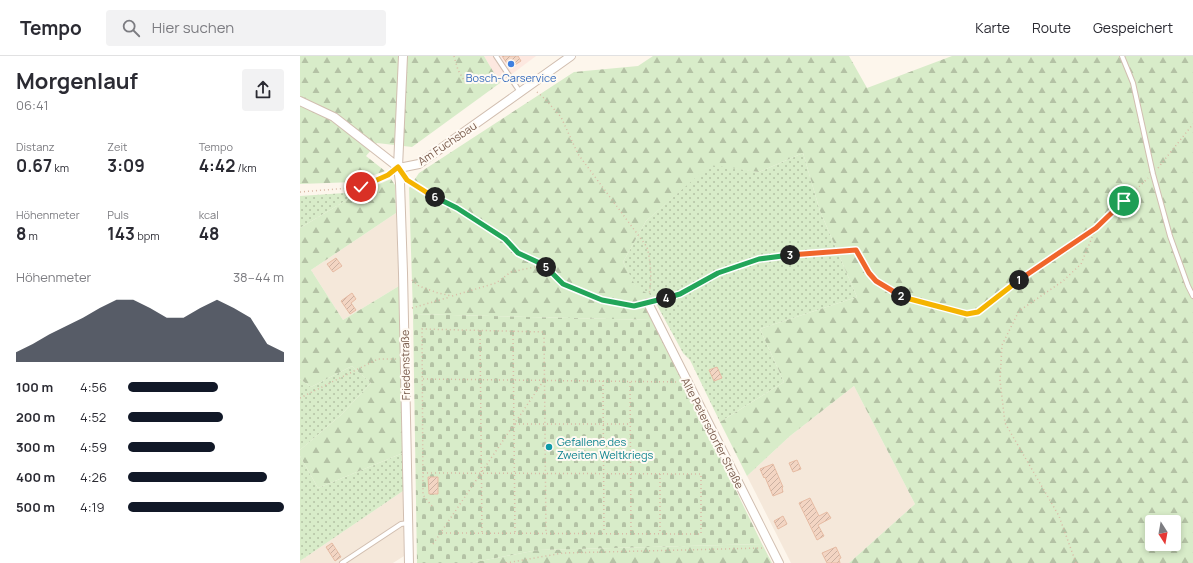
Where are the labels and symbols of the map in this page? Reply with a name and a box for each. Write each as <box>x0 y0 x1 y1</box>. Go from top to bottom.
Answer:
marker: Bosch-Carservice <box>506 59 516 69</box>
place label: Bosch-Carservice <box>466 70 557 85</box>
street label: Am Fuchsbau <box>415 118 479 168</box>
pin <box>344 170 378 204</box>
pin <box>1107 184 1141 218</box>
pin: 6 <box>425 187 445 207</box>
pin: 3 <box>780 245 800 265</box>
pin: 5 <box>536 257 556 277</box>
pin: 1 <box>1009 270 1029 290</box>
pin: 2 <box>891 286 911 306</box>
pin: 4 <box>656 288 676 308</box>
street label: Friedenstraße <box>397 329 413 401</box>
street label: Alte Petersdorfer Straße <box>678 375 748 492</box>
place label: Gefallene des Zweiten Weltkriegs <box>557 434 653 462</box>
marker: Gefallene des Zweiten Weltkriegs <box>544 442 554 452</box>
north arrow <box>1145 515 1181 551</box>

